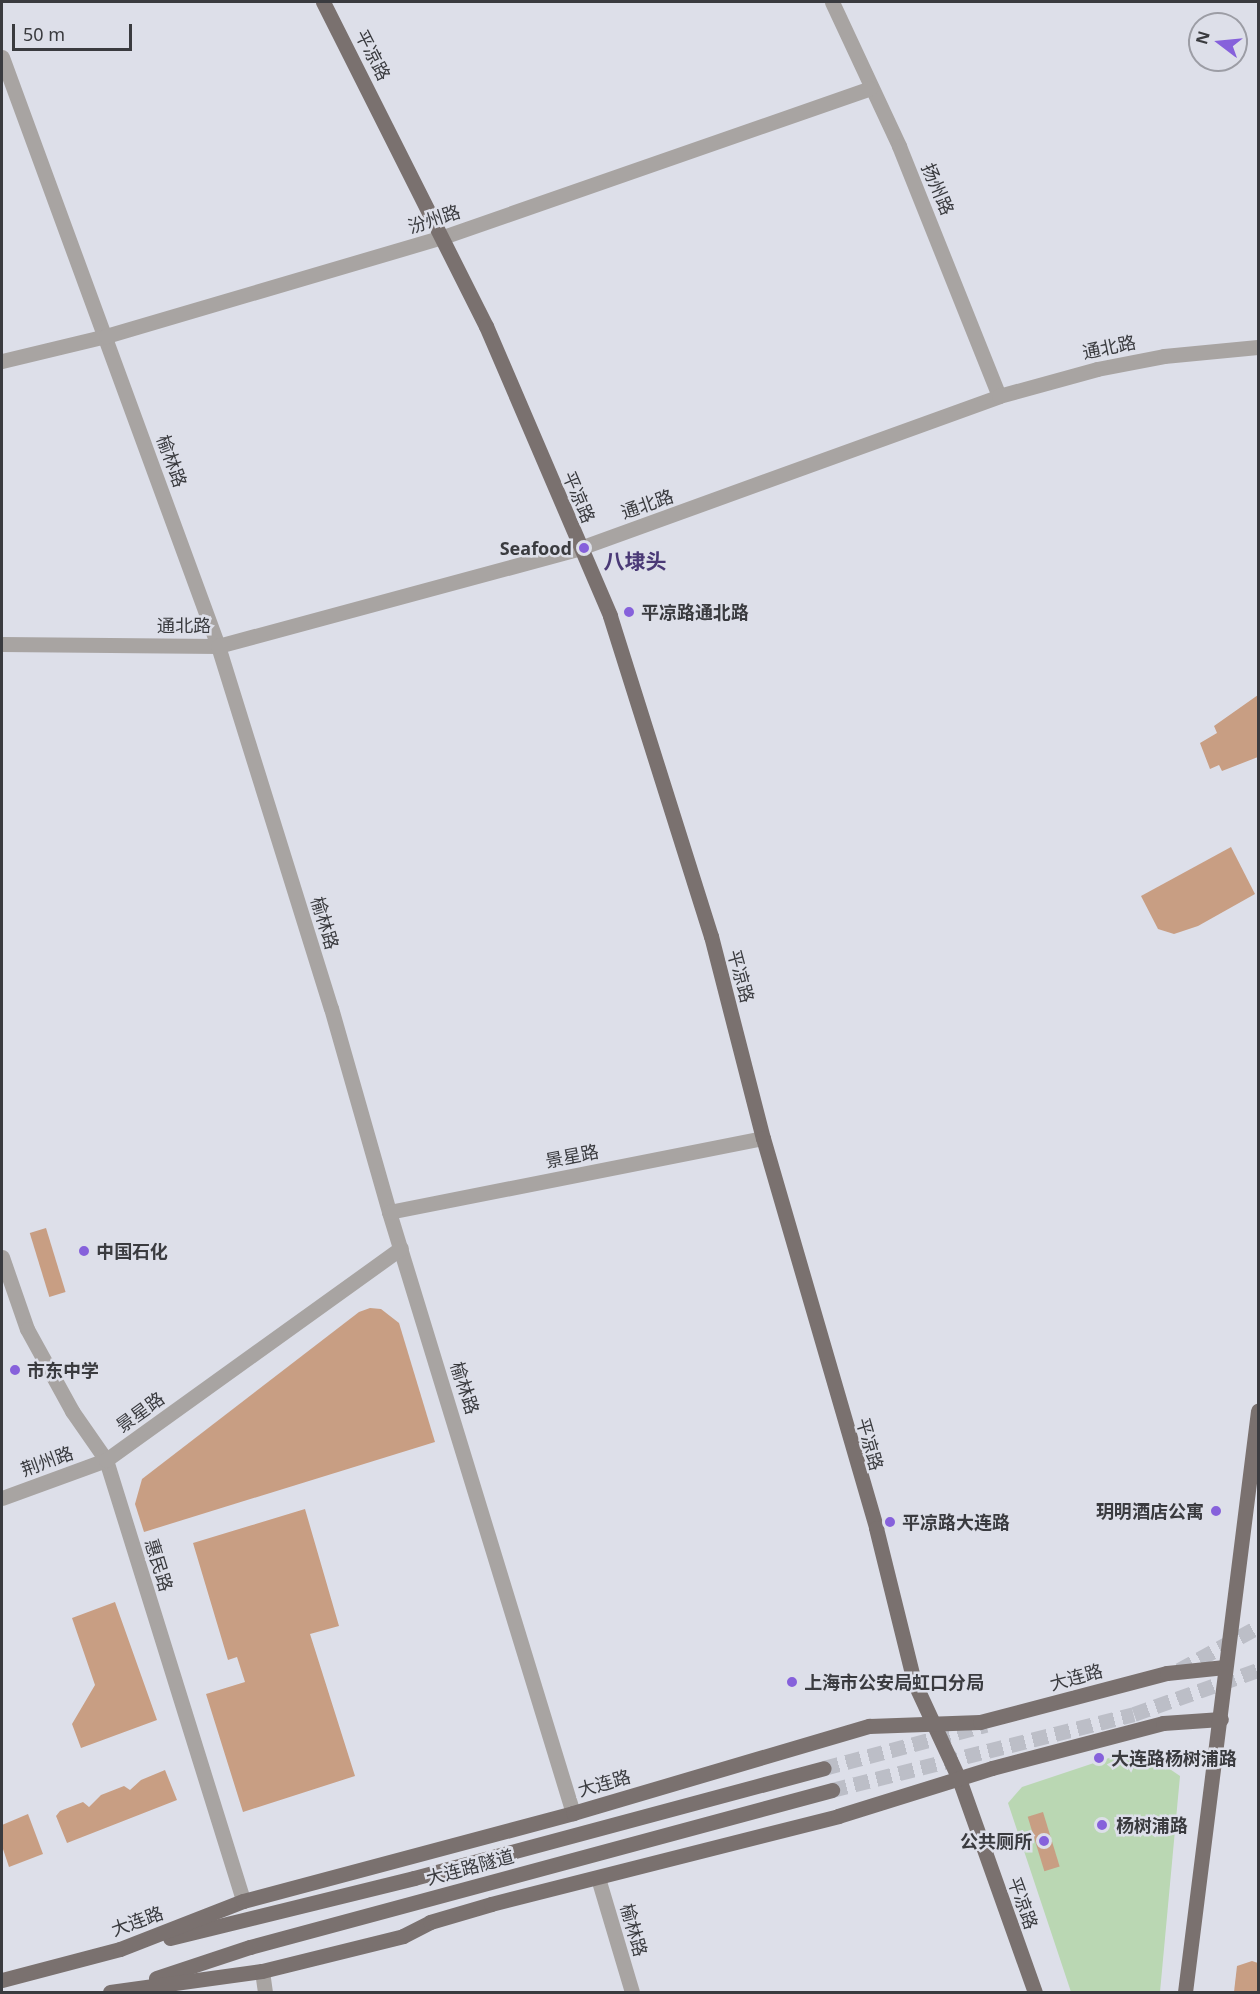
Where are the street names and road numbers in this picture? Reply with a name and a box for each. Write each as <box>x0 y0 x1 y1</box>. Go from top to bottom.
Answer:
street label: 平凉路 <box>351 26 395 84</box>
street label: 扬州路 <box>918 160 958 218</box>
street label: 汾州路 <box>405 200 463 238</box>
street label: 通北路 <box>1080 331 1138 363</box>
street label: 榆林路 <box>153 432 191 490</box>
street label: 平凉路 <box>559 468 599 526</box>
street label: 通北路 <box>618 485 676 523</box>
street label: 通北路 <box>157 614 211 636</box>
street label: 榆林路 <box>307 894 343 952</box>
street label: 平凉路 <box>724 947 758 1005</box>
street label: 景星路 <box>543 1140 601 1172</box>
street label: 榆林路 <box>446 1359 484 1417</box>
street label: 景星路 <box>112 1387 168 1437</box>
street label: 平凉路 <box>852 1415 888 1473</box>
street label: 荆州路 <box>18 1442 76 1480</box>
street label: 惠民路 <box>141 1536 177 1594</box>
street label: 大连路 <box>1047 1660 1105 1694</box>
street label: 大连路 <box>575 1765 633 1801</box>
street label: 大连路隧道 <box>424 1845 516 1889</box>
street label: 平凉路 <box>1004 1874 1042 1932</box>
street label: 榆林路 <box>616 1901 652 1959</box>
street label: 大连路 <box>108 1902 166 1940</box>

